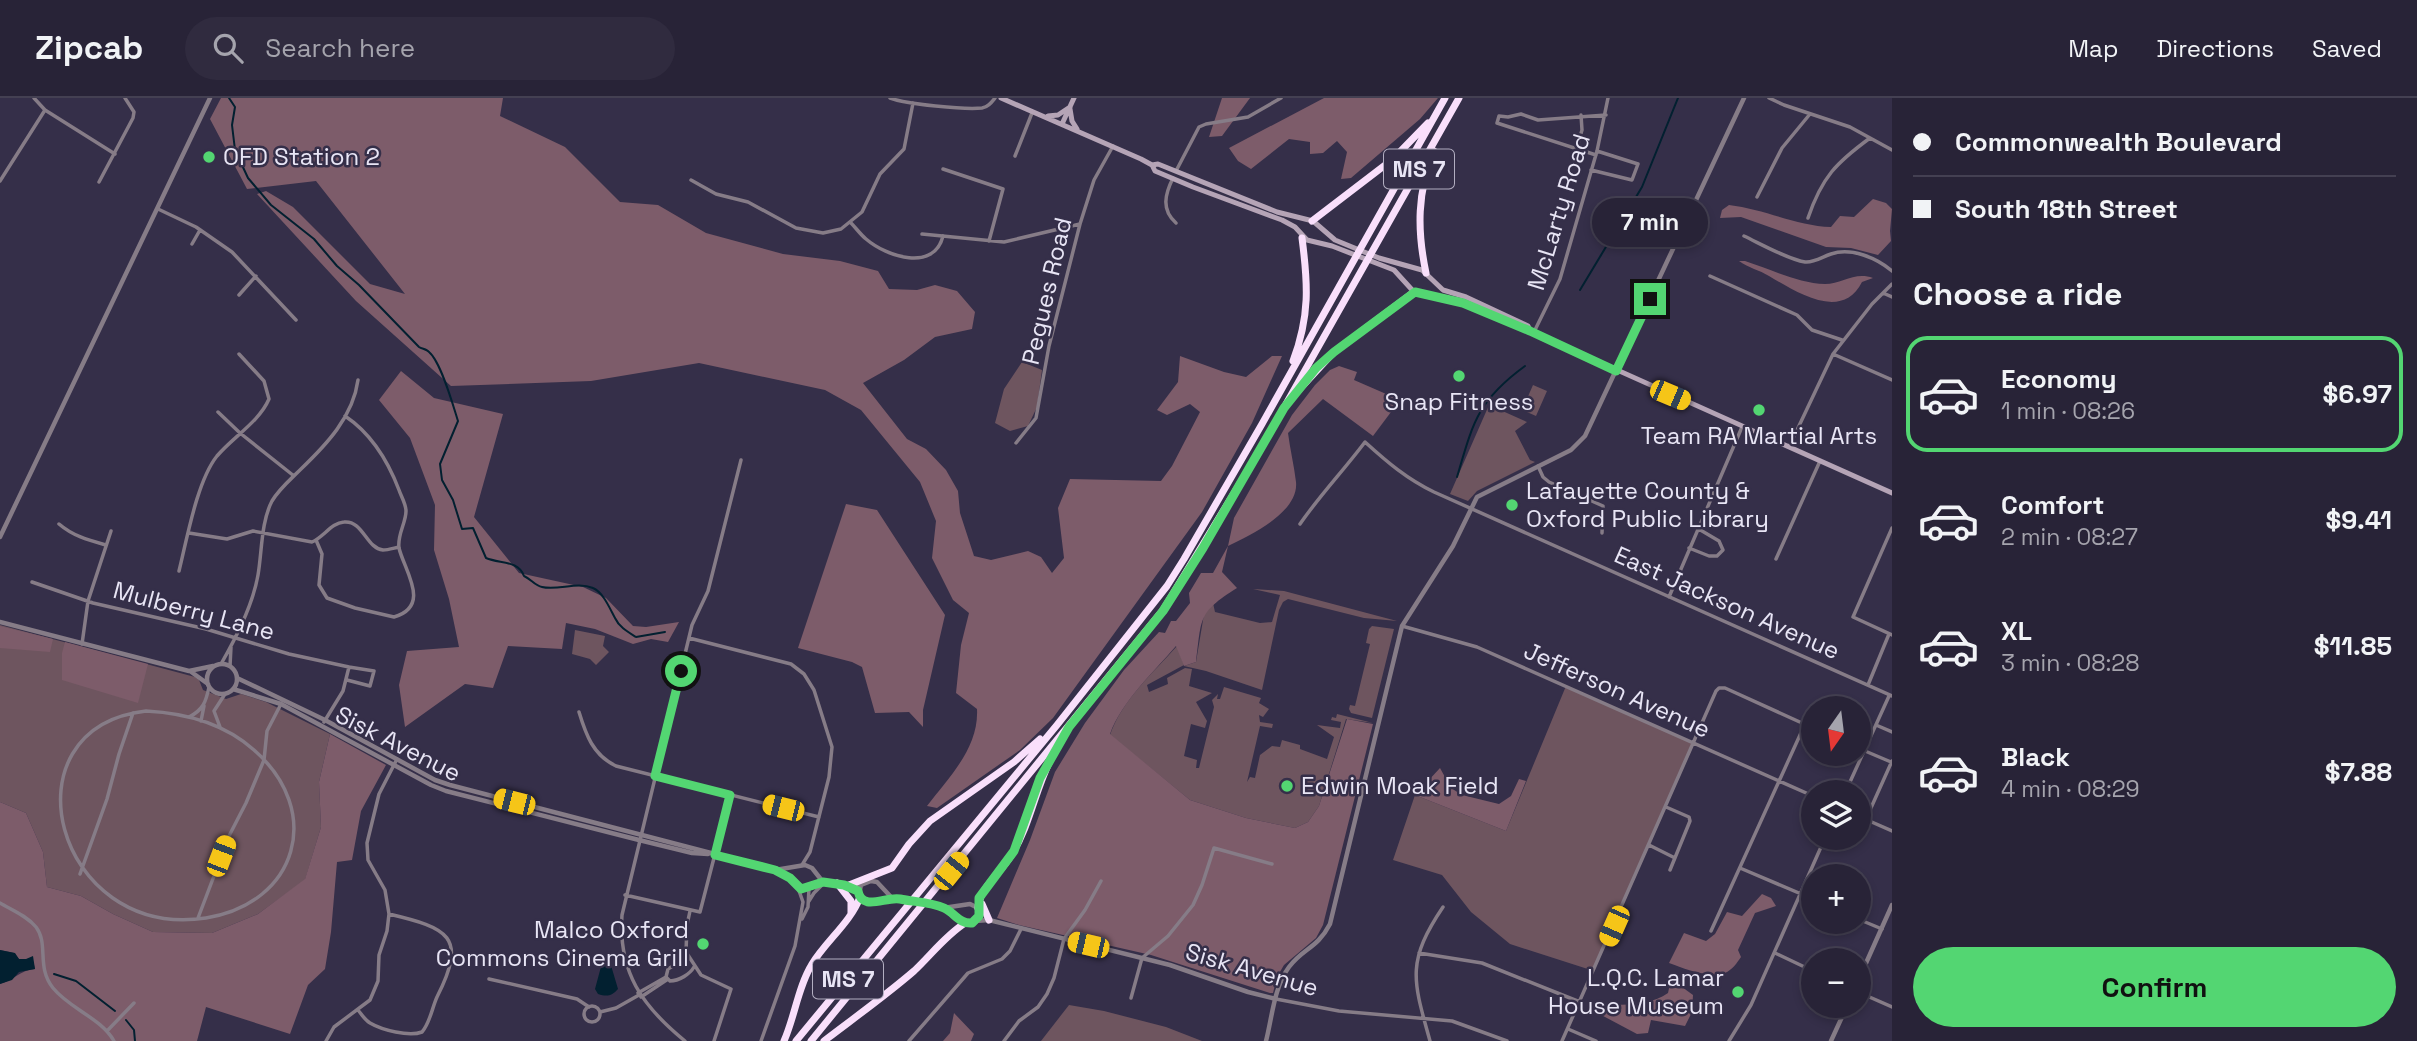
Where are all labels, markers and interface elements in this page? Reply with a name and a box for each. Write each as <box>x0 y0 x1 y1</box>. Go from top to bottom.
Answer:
search box <box>185 17 675 80</box>
text: Zipcab <box>35 27 143 69</box>
icon: search <box>209 29 247 67</box>
text: Search here <box>265 31 415 65</box>
text: Map <box>2068 33 2118 64</box>
text: Directions <box>2156 33 2274 64</box>
text: Saved <box>2312 33 2382 64</box>
text: Commonwealth Boulevard <box>1955 125 2282 159</box>
street label: McLarty Road <box>1520 130 1597 294</box>
place label: OFD Station 2 <box>223 141 380 172</box>
marker: OFD Station 2 <box>201 149 217 165</box>
road number: MS 7 <box>1384 150 1454 188</box>
text: South 18th Street <box>1955 192 2178 226</box>
callout: 7 min <box>1592 198 1708 246</box>
text: 7 min <box>1621 207 1679 237</box>
street label: Pegues Road <box>1015 214 1079 368</box>
text: Choose a ride <box>1913 274 2123 314</box>
route end <box>1634 283 1666 315</box>
text: Economy <box>2001 362 2117 396</box>
icon: car <box>1917 363 1980 426</box>
marker: Snap Fitness <box>1451 368 1467 384</box>
car <box>1647 377 1694 413</box>
text: $6.97 <box>2323 377 2392 411</box>
place label: Snap Fitness <box>1385 386 1533 417</box>
text: 1 min · 08:26 <box>2001 396 2135 426</box>
marker: Team RA Martial Arts <box>1751 402 1767 418</box>
place label: Team RA Martial Arts <box>1641 420 1877 451</box>
place label: Lafayette County & Oxford Public Library <box>1526 475 1769 534</box>
text: Comfort <box>2001 488 2104 522</box>
icon: car <box>1917 489 1980 552</box>
marker: Lafayette County & Oxford Public Library <box>1504 497 1520 513</box>
text: $9.41 <box>2325 503 2392 537</box>
text: 2 min · 08:27 <box>2001 522 2138 552</box>
street label: East Jackson Avenue <box>1610 539 1845 666</box>
street label: Mulberry Lane <box>110 574 278 647</box>
text: XL <box>2001 614 2032 648</box>
icon: car <box>1917 615 1980 678</box>
text: $11.85 <box>2314 629 2392 663</box>
street label: Jefferson Avenue <box>1519 635 1715 745</box>
text: 3 min · 08:28 <box>2001 648 2140 678</box>
route start <box>665 655 697 687</box>
north arrow <box>1801 696 1871 766</box>
map controls <box>1801 696 1871 1018</box>
street label: Sisk Avenue <box>330 699 466 788</box>
text: Black <box>2001 740 2070 774</box>
icon: car <box>1917 741 1980 804</box>
text: $7.88 <box>2325 755 2392 789</box>
place label: Edwin Moak Field <box>1301 770 1499 801</box>
text: 4 min · 08:29 <box>2001 774 2140 804</box>
marker: Edwin Moak Field <box>1279 778 1295 794</box>
button: layers <box>1801 780 1871 850</box>
car <box>492 787 537 817</box>
car <box>761 793 806 823</box>
car <box>204 833 239 879</box>
car <box>930 848 973 894</box>
button: + <box>1801 864 1871 934</box>
car <box>1596 903 1633 949</box>
place label: Malco Oxford Commons Cinema Grill <box>436 914 689 973</box>
car <box>1066 930 1111 960</box>
marker: Malco Oxford Commons Cinema Grill <box>695 936 711 952</box>
street label: Sisk Avenue <box>1182 936 1322 1003</box>
button: Confirm <box>1913 947 2396 1027</box>
button: − <box>1801 948 1871 1018</box>
road number: MS 7 <box>813 960 883 998</box>
place label: L.Q.C. Lamar House Museum <box>1548 962 1724 1021</box>
marker: L.Q.C. Lamar House Museum <box>1730 984 1746 1000</box>

